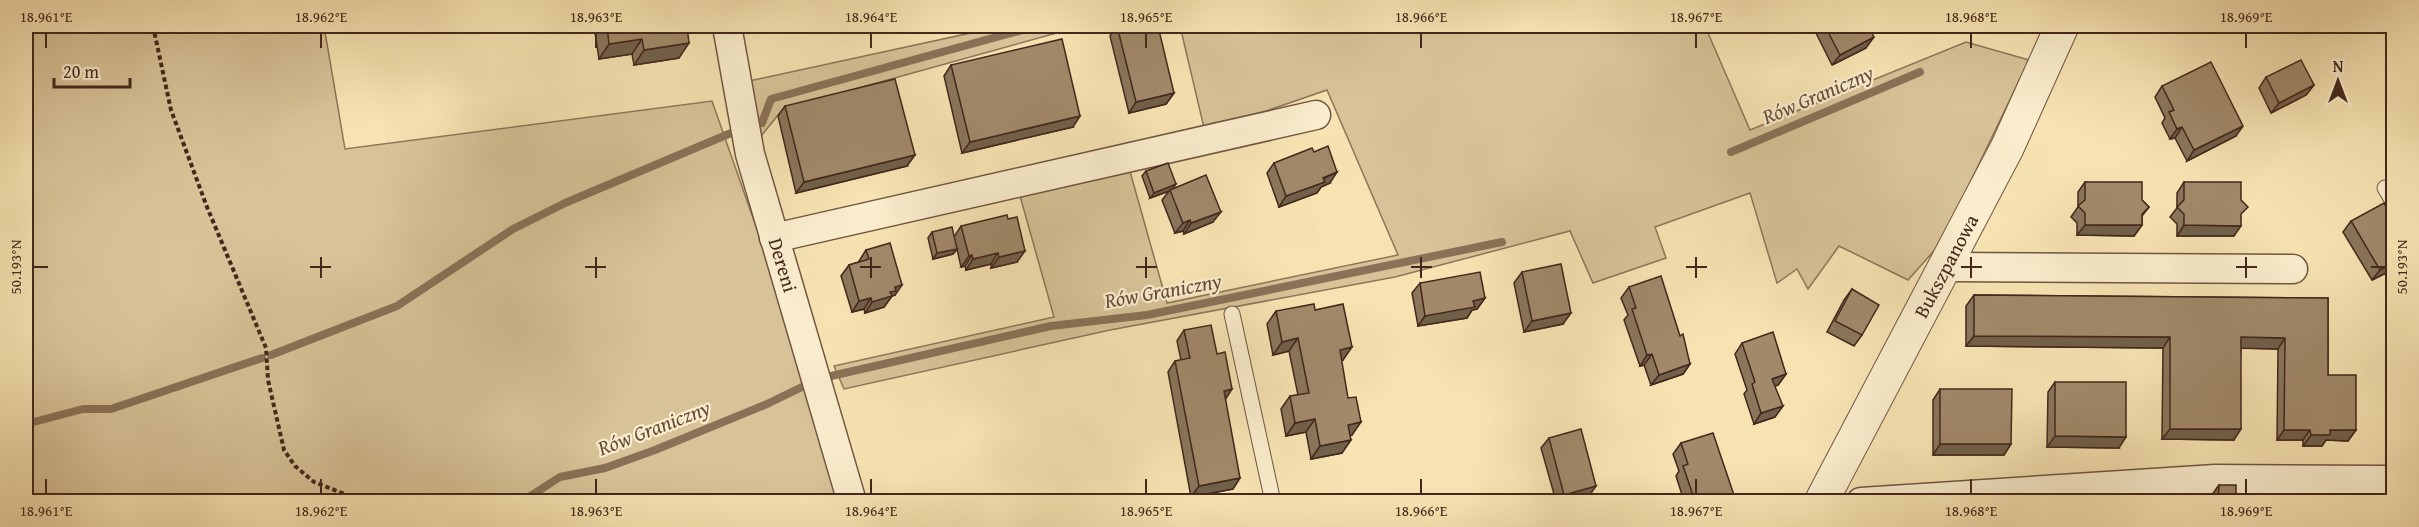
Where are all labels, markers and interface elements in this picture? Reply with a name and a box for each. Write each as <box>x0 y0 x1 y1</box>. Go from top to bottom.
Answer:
text: 18.961°E <box>20 6 73 27</box>
text: 18.962°E <box>295 6 348 27</box>
text: 18.963°E <box>570 6 623 27</box>
text: 18.964°E <box>845 6 898 27</box>
text: 18.965°E <box>1120 6 1173 27</box>
text: 18.966°E <box>1395 6 1448 27</box>
text: 18.967°E <box>1670 6 1723 27</box>
text: 18.968°E <box>1945 6 1998 27</box>
text: 18.969°E <box>2220 6 2273 27</box>
scale bar <box>54 51 130 89</box>
north arrow <box>2308 51 2368 111</box>
text: N <box>2333 54 2344 78</box>
water label: Rów Graniczny <box>1756 57 1879 132</box>
text: 20 m <box>63 58 99 85</box>
street label: Bukszpanowa <box>1906 208 1985 323</box>
street label: Dereni <box>761 234 806 296</box>
text: 50.193°N <box>5 239 26 294</box>
text: 50.193°N <box>2391 239 2412 294</box>
water label: Rów Graniczny <box>1101 265 1224 316</box>
water label: Rów Graniczny <box>592 392 715 464</box>
text: 18.961°E <box>20 500 73 521</box>
text: 18.962°E <box>295 500 348 521</box>
text: 18.963°E <box>570 500 623 521</box>
text: 18.964°E <box>845 500 898 521</box>
text: 18.965°E <box>1120 500 1173 521</box>
text: 18.966°E <box>1395 500 1448 521</box>
text: 18.967°E <box>1670 500 1723 521</box>
text: 18.968°E <box>1945 500 1998 521</box>
text: 18.969°E <box>2220 500 2273 521</box>

